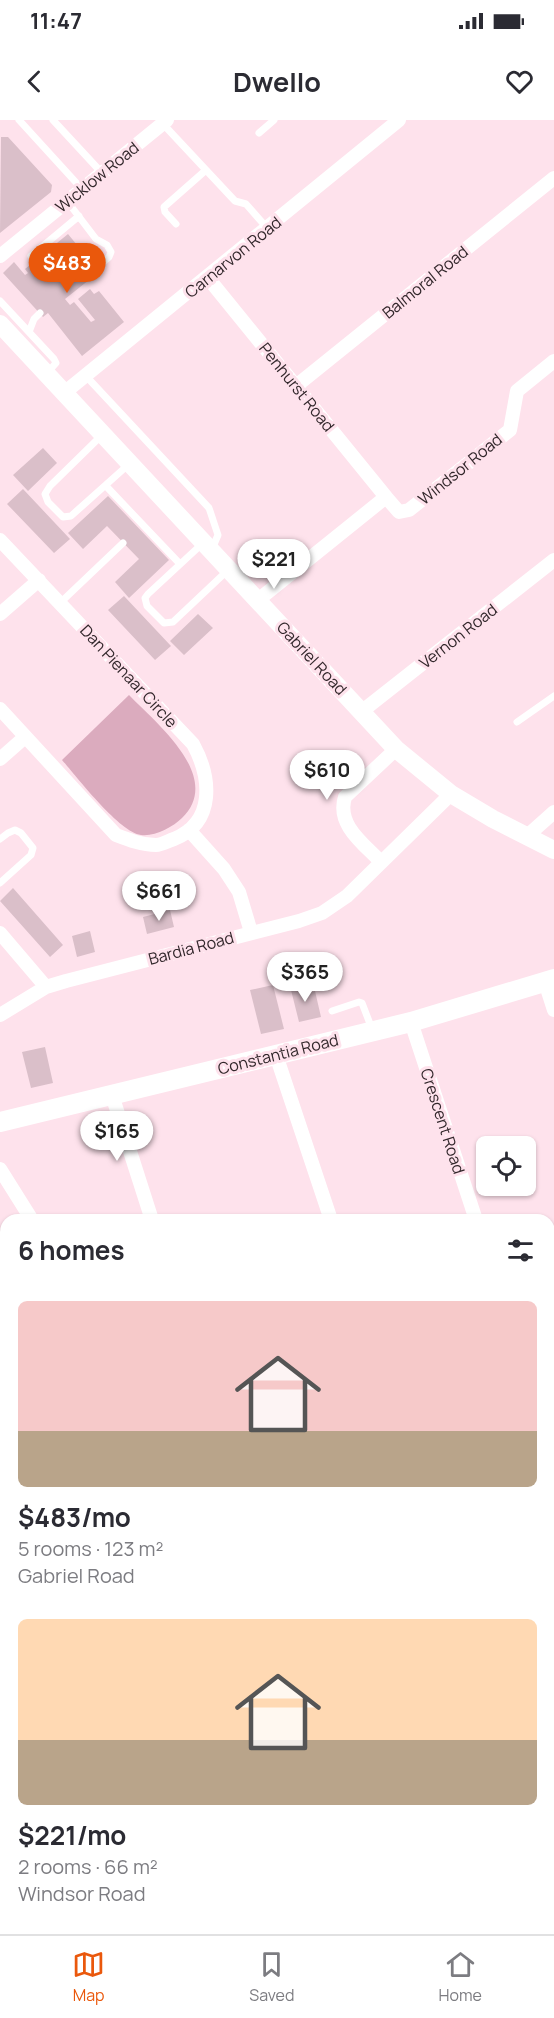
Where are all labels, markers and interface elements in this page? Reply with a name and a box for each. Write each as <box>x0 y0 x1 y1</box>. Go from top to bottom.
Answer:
text: 11:47 <box>30 6 82 36</box>
text: Dwello <box>233 63 321 100</box>
icon: back <box>18 65 51 98</box>
icon: heart <box>503 65 536 98</box>
street label: Wicklow Road <box>51 137 143 217</box>
street label: Carnarvon Road <box>180 211 286 303</box>
street label: Balmoral Road <box>377 241 473 323</box>
pin: $483 <box>31 243 103 294</box>
text: $483 <box>43 249 91 276</box>
street label: Penhurst Road <box>254 338 340 436</box>
street label: Windsor Road <box>413 428 507 510</box>
pin: $221 <box>238 539 310 590</box>
text: $221 <box>251 545 297 572</box>
street label: Vernon Road <box>414 599 502 673</box>
street label: Gabriel Road <box>272 616 352 700</box>
street label: Dan Pienaar Circle <box>75 620 183 732</box>
pin: $610 <box>291 750 363 801</box>
text: $610 <box>304 756 350 783</box>
pin: $661 <box>123 871 195 922</box>
text: $661 <box>136 877 182 904</box>
street label: Bardia Road <box>146 926 236 970</box>
pin: $365 <box>269 952 341 1003</box>
text: $365 <box>281 958 329 985</box>
street label: Constantia Road <box>215 1028 341 1080</box>
street label: Crescent Road <box>416 1065 470 1177</box>
pin: $165 <box>81 1111 153 1162</box>
text: $165 <box>94 1117 140 1144</box>
map controls <box>476 1136 536 1196</box>
button: locate <box>476 1136 536 1196</box>
text: 6 homes <box>18 1232 125 1268</box>
icon: filters <box>504 1234 537 1267</box>
icon: home <box>224 1340 332 1448</box>
text: $483/mo <box>18 1499 131 1535</box>
text: 5 rooms · 123 m² <box>18 1535 163 1562</box>
text: Gabriel Road <box>18 1562 135 1589</box>
icon: home <box>224 1658 332 1766</box>
text: $221/mo <box>18 1817 126 1853</box>
text: 2 rooms · 66 m² <box>18 1853 158 1880</box>
text: Windsor Road <box>18 1880 146 1907</box>
tab: Map <box>72 1948 105 2006</box>
tab: Saved <box>249 1948 294 2006</box>
tab: Home <box>439 1948 482 2006</box>

